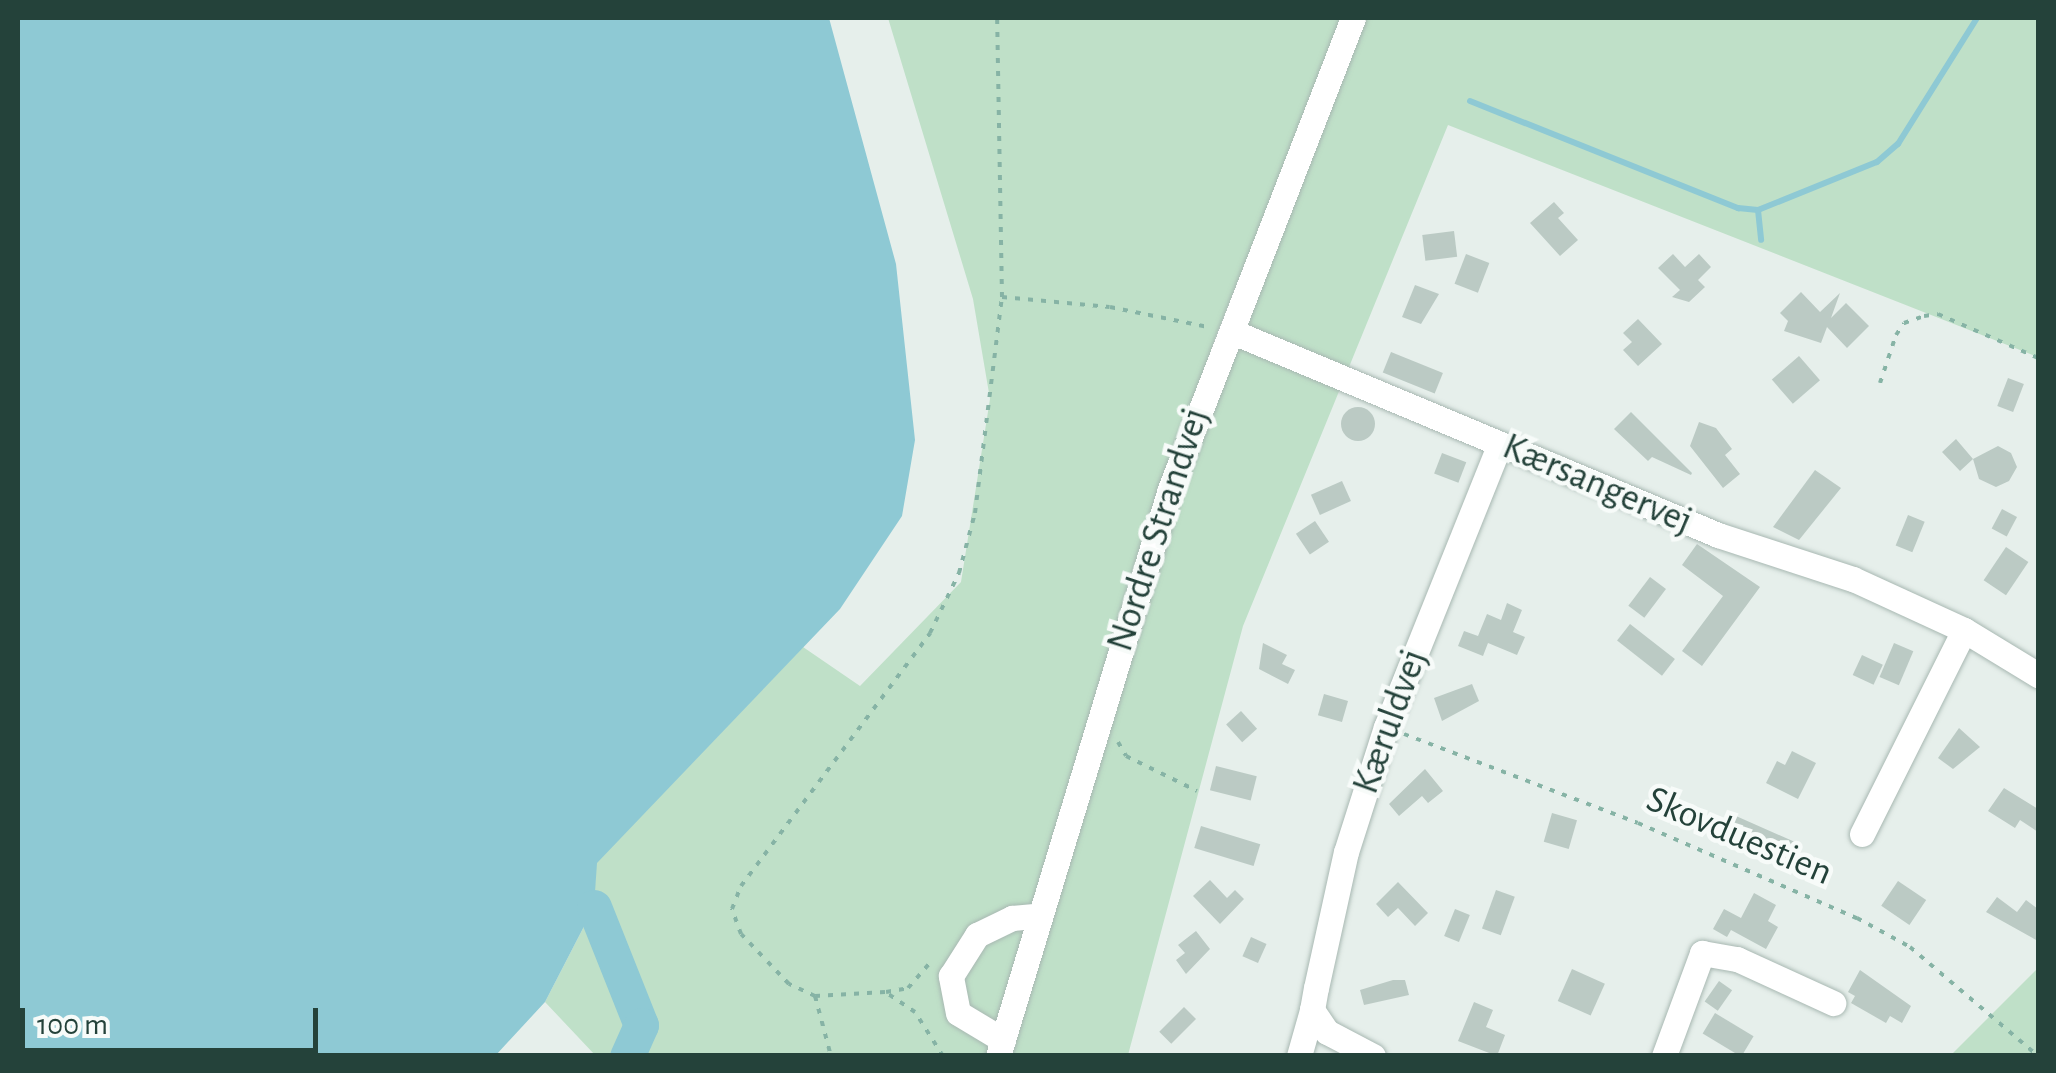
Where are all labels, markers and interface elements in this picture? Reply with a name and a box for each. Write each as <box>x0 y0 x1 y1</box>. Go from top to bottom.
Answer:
street label: Nordre Strandvej <box>1098 403 1220 657</box>
street label: Kærsangervej <box>1496 425 1698 545</box>
street label: Kæruldvej <box>1344 644 1438 800</box>
street label: Skovduestien <box>1639 778 1839 896</box>
scale bar <box>25 988 322 1050</box>
text: 100 m <box>37 1010 108 1040</box>

